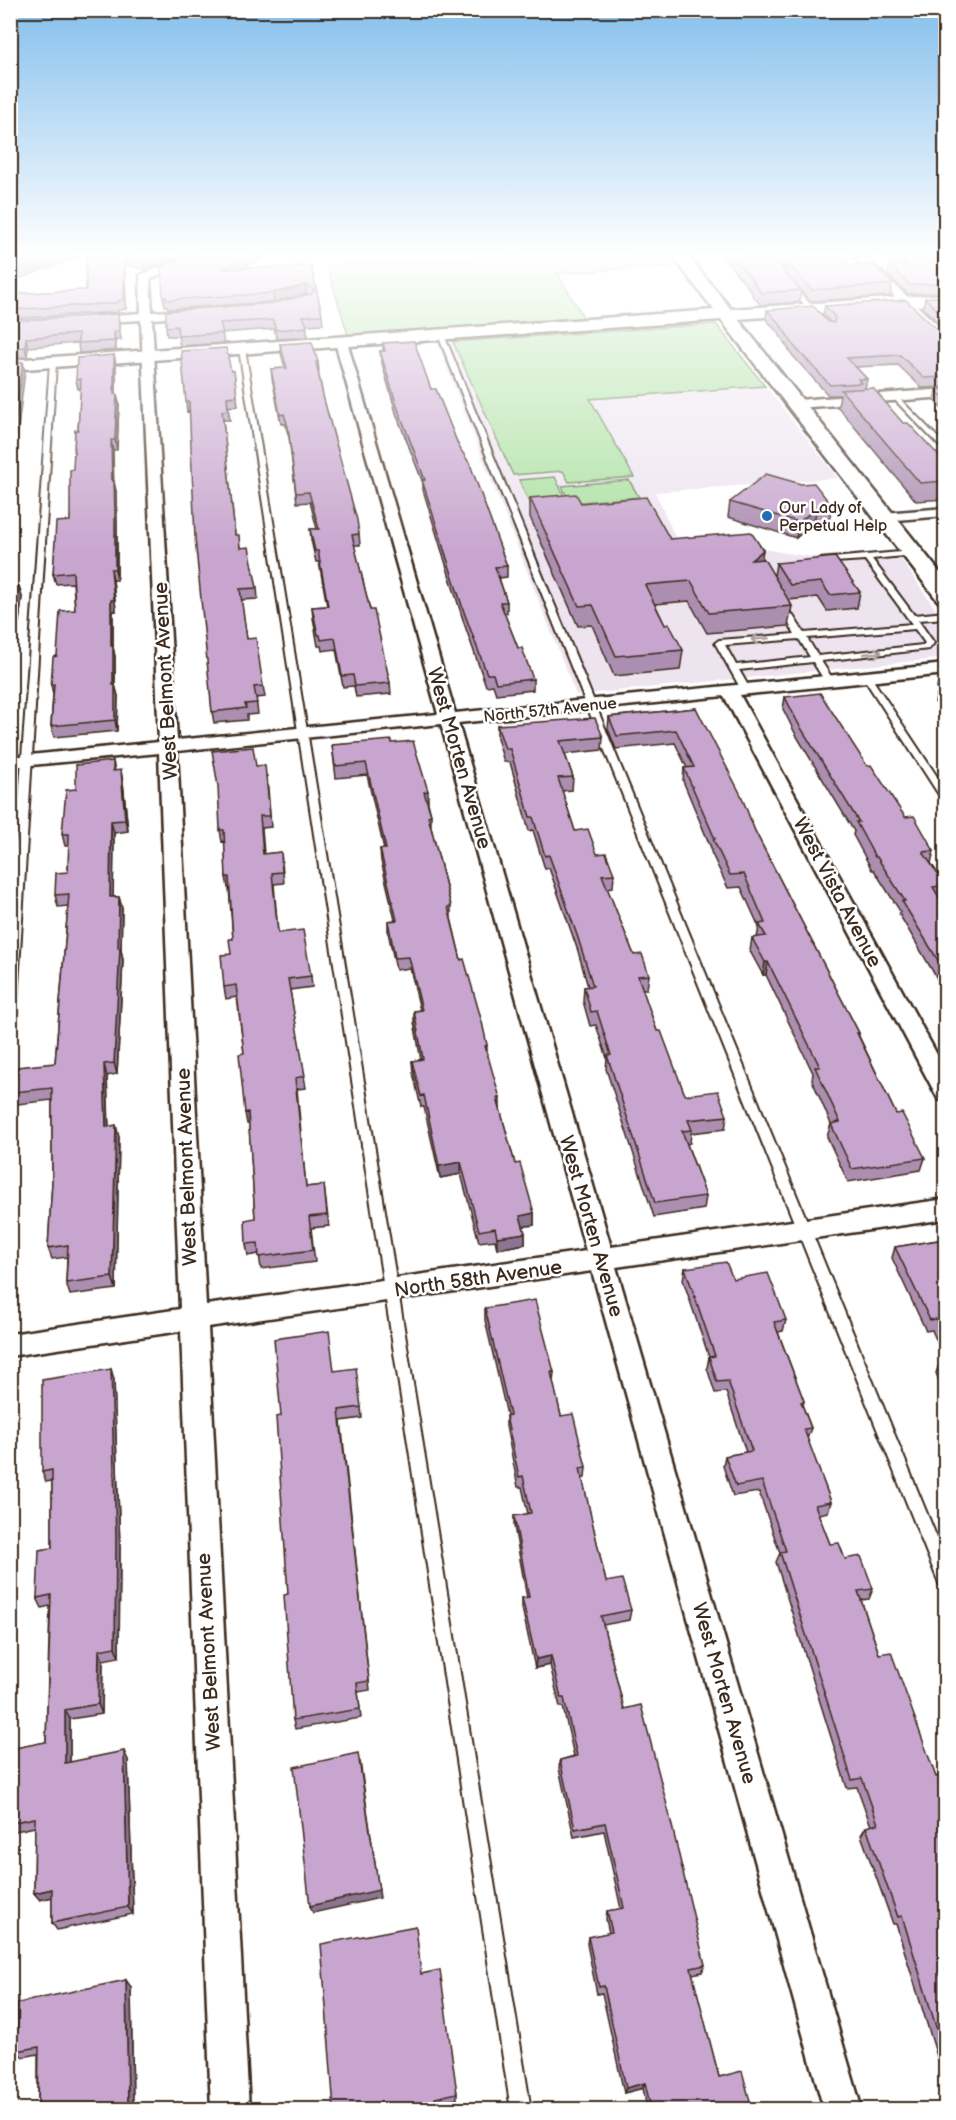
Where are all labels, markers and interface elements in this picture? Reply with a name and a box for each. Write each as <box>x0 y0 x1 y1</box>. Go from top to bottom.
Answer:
place label: Our Lady of Perpetual Help <box>779 499 887 536</box>
marker: Our Lady of Perpetual Help <box>760 509 774 523</box>
street label: West Belmont Avenue <box>149 581 183 781</box>
one-way arrow <box>750 634 770 645</box>
one-way arrow <box>863 647 883 658</box>
street label: West Morten Avenue <box>422 665 496 852</box>
street label: North 57th Avenue <box>483 694 618 727</box>
street label: West Vista Avenue <box>788 813 887 972</box>
street label: West Belmont Avenue <box>172 1067 202 1266</box>
street label: West Morten Avenue <box>554 1133 628 1320</box>
street label: North 58th Avenue <box>393 1255 564 1303</box>
street label: West Belmont Avenue <box>192 1552 226 1752</box>
street label: West Morten Avenue <box>687 1600 761 1787</box>

